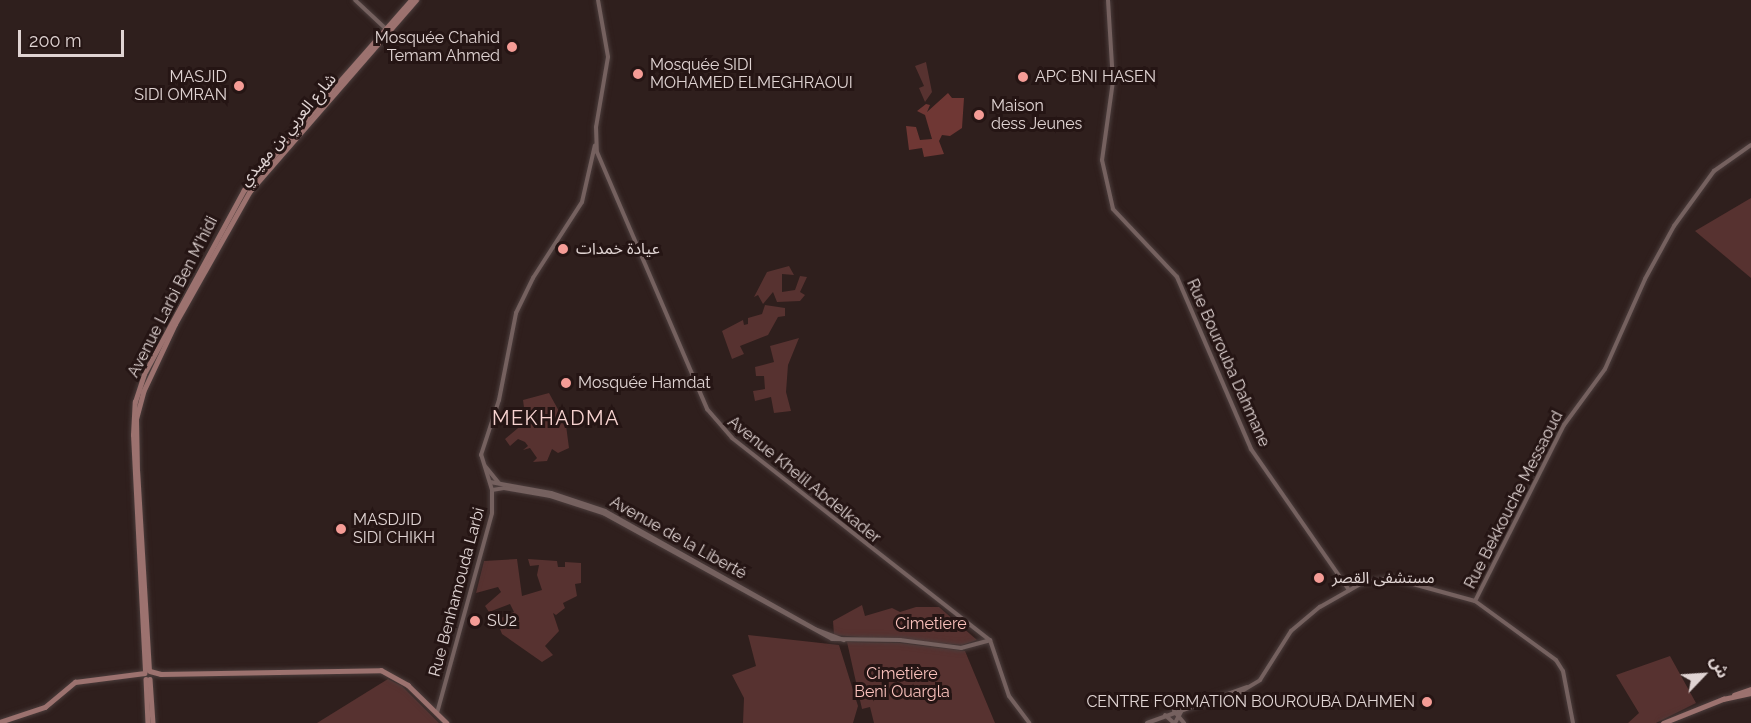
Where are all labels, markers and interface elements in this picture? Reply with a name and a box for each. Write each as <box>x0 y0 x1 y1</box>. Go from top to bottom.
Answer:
scale bar <box>21 18 128 56</box>
place label: Mosquée Chahid Temam Ahmed <box>375 28 500 66</box>
text: 200 m <box>29 30 82 51</box>
marker: Mosquée Chahid Temam Ahmed <box>505 40 519 54</box>
place label: Mosquée SIDI MOHAMED ELMEGHRAOUI <box>650 55 853 93</box>
place label: MASJID SIDI OMRAN <box>134 67 227 105</box>
marker: Mosquée SIDI MOHAMED ELMEGHRAOUI <box>631 67 645 81</box>
place label: APC BNI HASEN <box>1035 67 1156 87</box>
street label: شارع العربي بن مهيدي <box>235 70 341 190</box>
marker: APC BNI HASEN <box>1016 70 1030 84</box>
marker: MASJID SIDI OMRAN <box>232 79 246 93</box>
place label: Maison dess Jeunes <box>991 96 1083 134</box>
marker: Maison dess Jeunes <box>972 108 986 122</box>
street label: Avenue Larbi Ben M'hidi <box>124 213 222 381</box>
place label: عيادة خمدات <box>576 239 660 259</box>
marker: عيادة خمدات <box>554 240 572 258</box>
street label: Rue Bourouba Dahmane <box>1182 276 1274 450</box>
place label: Mosquée Hamdat <box>578 373 711 393</box>
marker: Mosquée Hamdat <box>559 376 573 390</box>
district label: MEKHADMA <box>492 406 620 430</box>
street label: Rue Bekkouche Messaoud <box>1461 408 1567 592</box>
street label: Avenue Khelil Abdelkader <box>723 412 885 548</box>
street label: Avenue de la Liberté <box>606 492 750 584</box>
street label: Rue Benhamouda Larbi <box>425 505 489 679</box>
place label: MASDJID SIDI CHIKH <box>353 510 435 548</box>
marker: MASDJID SIDI CHIKH <box>334 522 348 536</box>
place label: مستشفى القصر <box>1332 568 1435 588</box>
marker: مستشفى القصر <box>1310 569 1328 587</box>
place label: SU2 <box>487 611 517 631</box>
marker: SU2 <box>468 614 482 628</box>
park label: Cimetiere <box>895 614 967 634</box>
north arrow <box>1673 645 1733 705</box>
text: ش <box>1707 653 1733 681</box>
park label: Cimetière Beni Ouargla <box>854 664 950 702</box>
place label: CENTRE FORMATION BOUROUBA DAHMEN <box>1086 692 1415 712</box>
marker: CENTRE FORMATION BOUROUBA DAHMEN <box>1420 695 1434 709</box>

